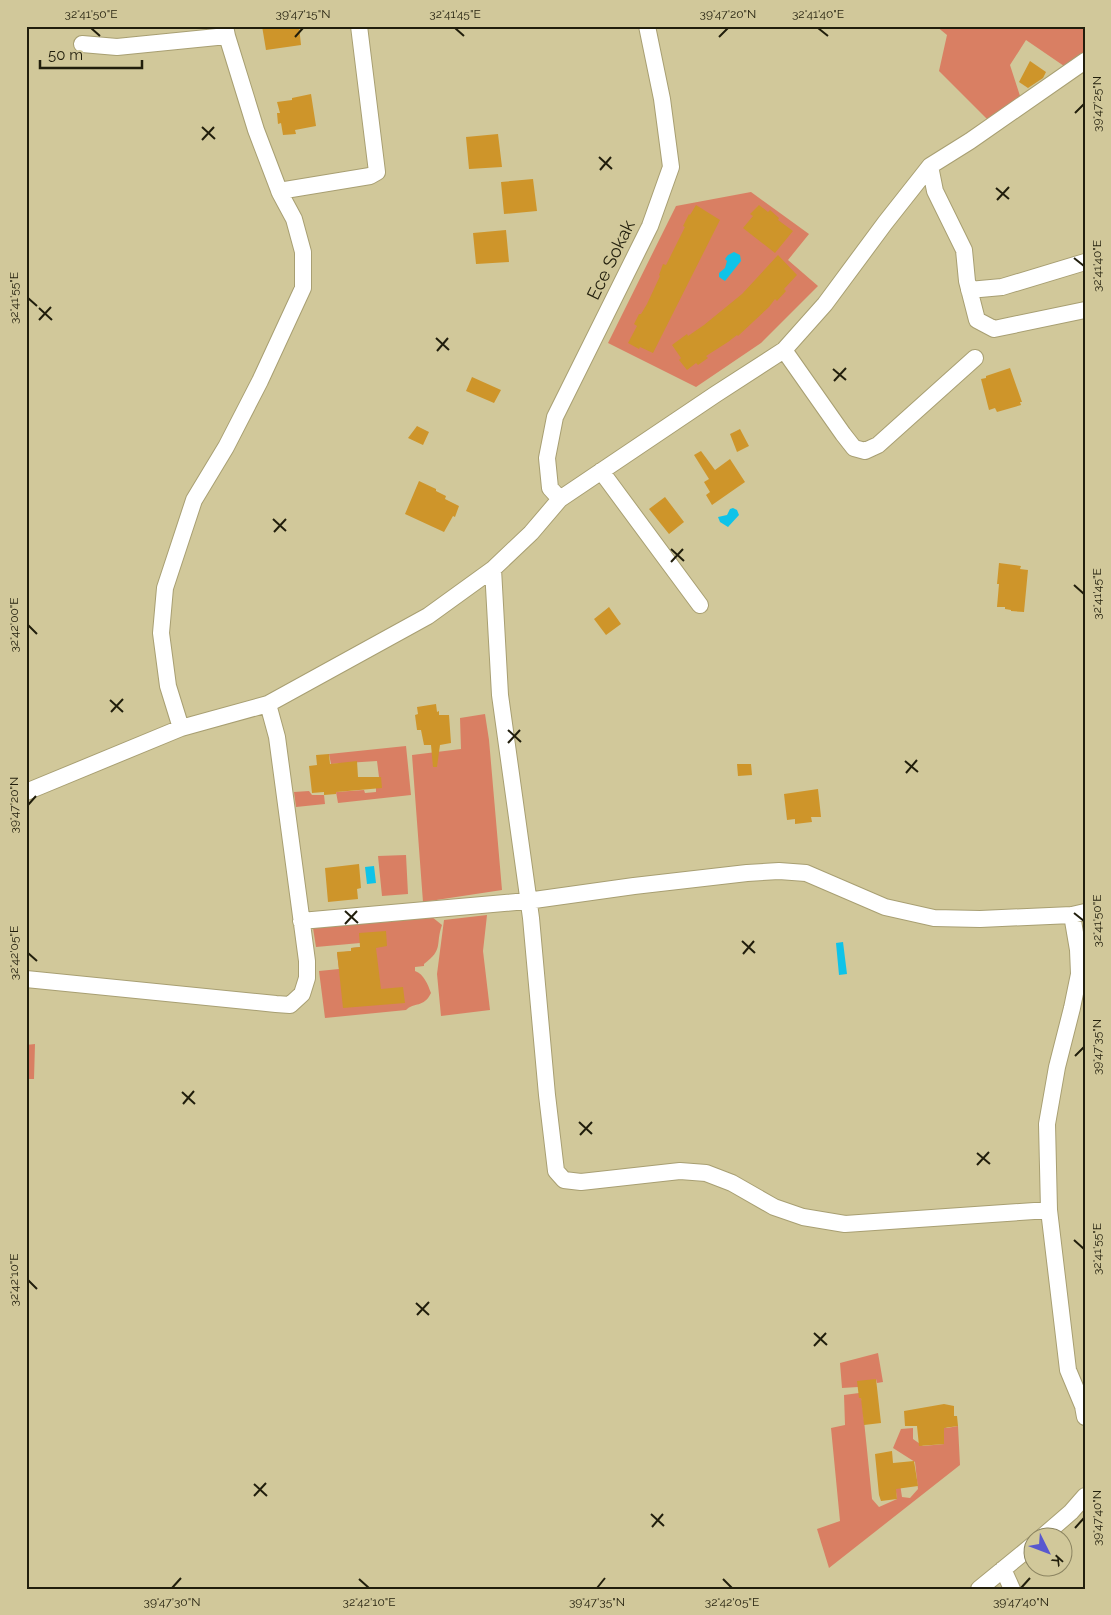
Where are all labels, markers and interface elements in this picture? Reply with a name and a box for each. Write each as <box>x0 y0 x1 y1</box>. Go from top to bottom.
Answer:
text: 32°41'50"E <box>65 7 117 21</box>
text: 39°47'15"N <box>276 7 330 21</box>
text: 32°41'45"E <box>429 7 481 21</box>
text: 39°47'20"N <box>700 7 756 21</box>
text: 32°41'40"E <box>792 7 844 21</box>
scale bar <box>40 38 142 70</box>
text: 50 m <box>48 46 83 64</box>
text: 39°47'25"N <box>1090 76 1104 132</box>
street label: Ece Sokak <box>582 216 639 303</box>
text: 32°41'40"E <box>1090 240 1104 292</box>
text: 32°41'55"E <box>7 272 21 324</box>
text: 32°41'45"E <box>1090 568 1104 620</box>
text: 32°42'00"E <box>7 597 21 653</box>
text: 39°47'20"N <box>7 777 21 833</box>
text: 32°41'50"E <box>1090 895 1104 947</box>
text: 32°42'05"E <box>7 926 21 980</box>
text: 39°47'35"N <box>1090 1019 1104 1075</box>
text: 32°41'55"E <box>1090 1223 1104 1275</box>
text: 32°42'10"E <box>7 1253 21 1307</box>
text: 39°47'40"N <box>1090 1490 1104 1546</box>
north arrow <box>1024 1528 1074 1578</box>
text: K <box>1048 1552 1067 1570</box>
text: 39°47'30"N <box>144 1595 200 1609</box>
text: 32°42'10"E <box>342 1595 396 1609</box>
text: 39°47'35"N <box>569 1595 625 1609</box>
text: 32°42'05"E <box>705 1595 759 1609</box>
text: 39°47'40"N <box>993 1595 1049 1609</box>

